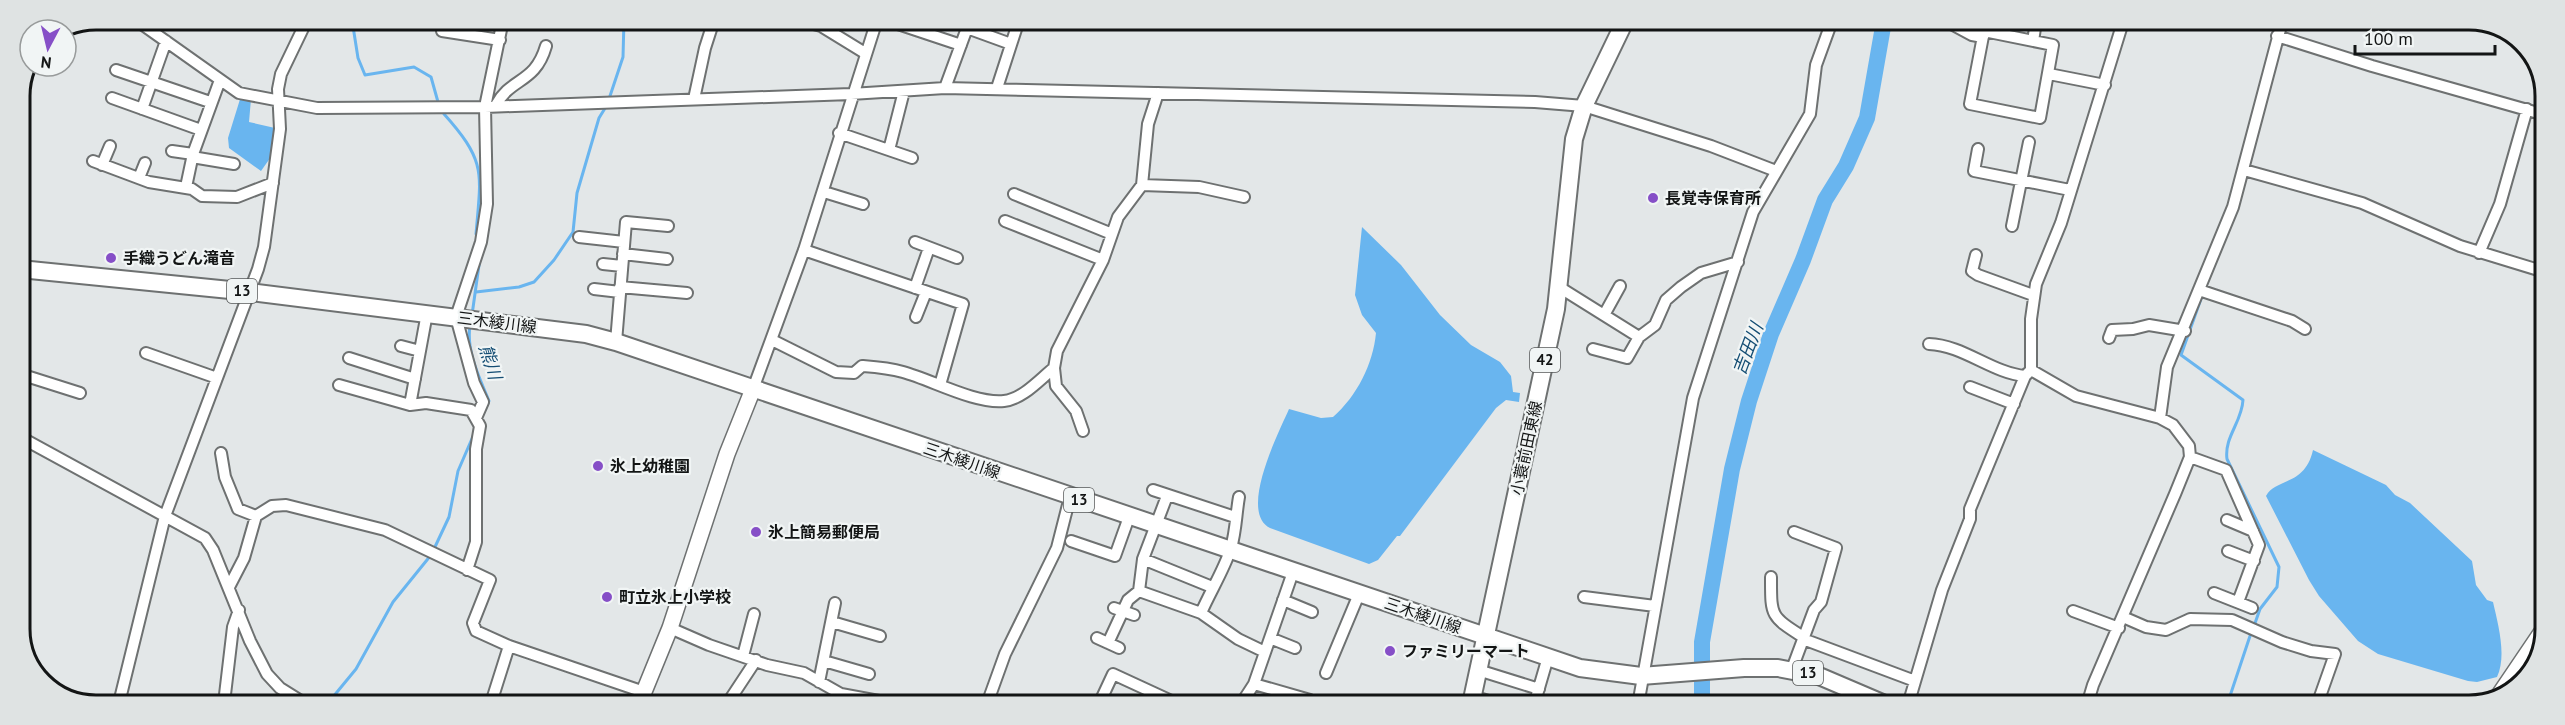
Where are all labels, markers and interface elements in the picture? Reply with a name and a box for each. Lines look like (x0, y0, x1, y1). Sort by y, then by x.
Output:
north arrow (18, 18, 78, 78)
scale bar (2355, 18, 2494, 56)
text: 100 m (2364, 27, 2413, 50)
text: N (40, 52, 53, 73)
place label: 長覚寺保育所 (1665, 188, 1761, 208)
marker: 長覚寺保育所 (1646, 191, 1660, 205)
place label: 手織うどん滝音 (123, 248, 235, 268)
marker: 手織うどん滝音 (104, 251, 118, 265)
road number: 13 (227, 279, 257, 303)
street label: 三木綾川線 (456, 307, 538, 337)
water label: 吉田川 (1727, 318, 1769, 378)
water label: 熊川 (474, 341, 508, 384)
road number: 42 (1530, 348, 1560, 372)
street label: 小蓑前田東線 (1506, 399, 1546, 497)
street label: 三木綾川線 (921, 438, 1003, 482)
place label: 氷上幼稚園 (610, 456, 690, 476)
marker: 氷上幼稚園 (591, 459, 605, 473)
road number: 13 (1064, 488, 1094, 512)
place label: 氷上簡易郵便局 (768, 522, 880, 542)
marker: 氷上簡易郵便局 (749, 525, 763, 539)
place label: 町立氷上小学校 (619, 587, 731, 607)
marker: 町立氷上小学校 (600, 590, 614, 604)
street label: 三木綾川線 (1382, 593, 1464, 637)
place label: ファミリーマート (1402, 641, 1530, 661)
marker: ファミリーマート (1383, 644, 1397, 658)
road number: 13 (1793, 661, 1823, 685)

